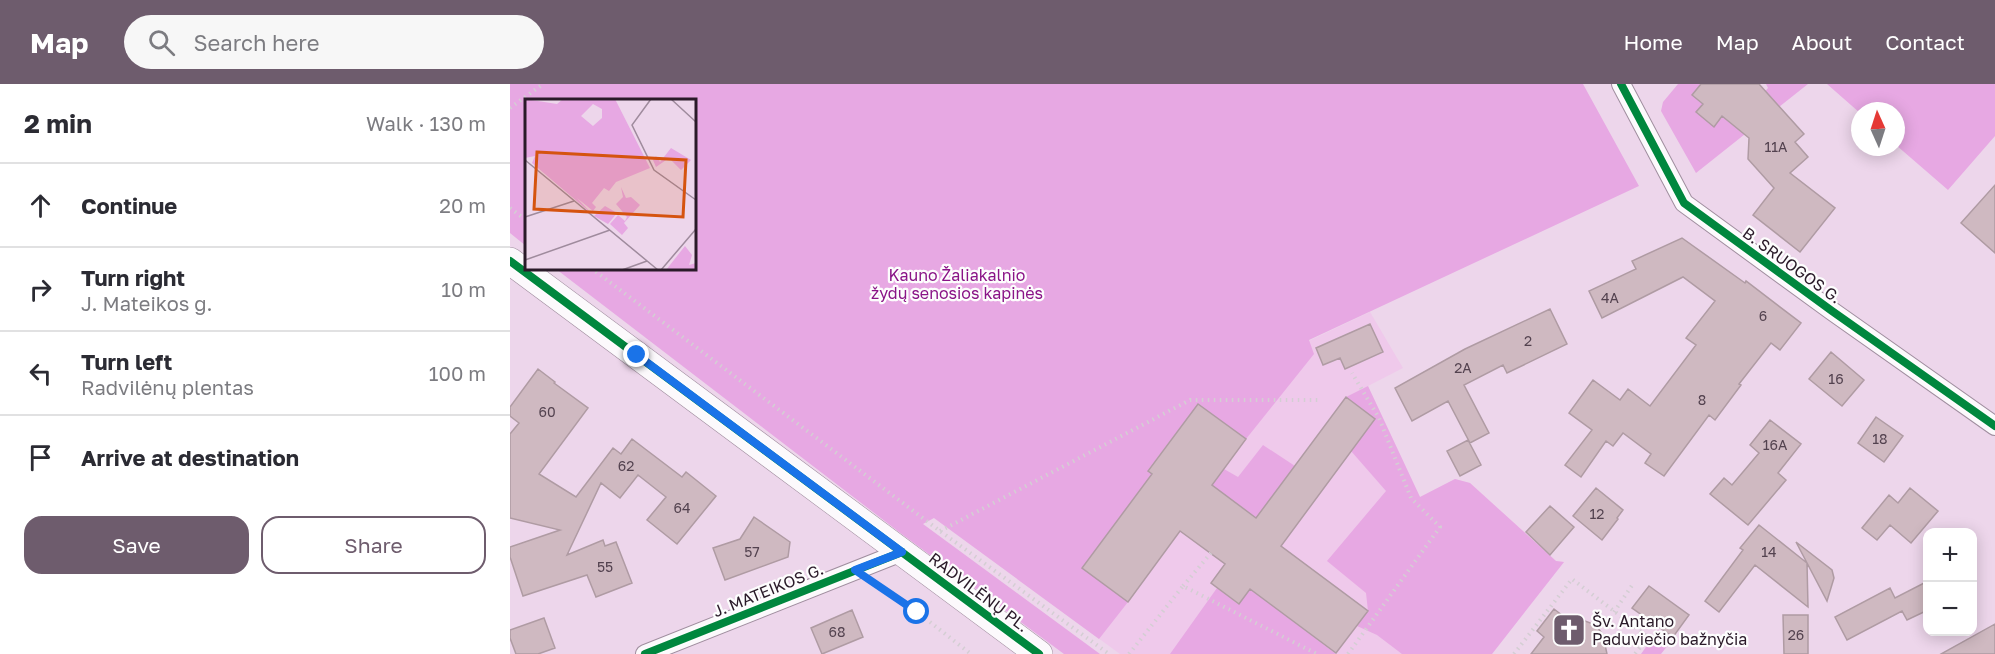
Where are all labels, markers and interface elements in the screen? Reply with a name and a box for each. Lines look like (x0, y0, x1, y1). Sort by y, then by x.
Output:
search box (124, 15, 544, 69)
text: Map (30, 26, 88, 59)
icon: search (145, 26, 178, 59)
text: Search here (193, 29, 319, 56)
text: Home (1623, 29, 1683, 55)
text: Map (1716, 29, 1759, 55)
text: About (1792, 29, 1852, 55)
text: Contact (1885, 29, 1965, 55)
inset map (525, 99, 696, 270)
north arrow (1851, 102, 1905, 156)
text: 2 min (24, 108, 92, 139)
text: Walk · 130 m (366, 111, 486, 135)
house number: 11A (1765, 138, 1788, 155)
icon: ahead (24, 189, 57, 222)
text: Continue (81, 192, 177, 219)
text: 20 m (439, 193, 486, 217)
street label: B. SRUOGOS G. (1739, 223, 1845, 307)
text: Turn right (81, 264, 185, 291)
park label: Kauno Žaliakalnio žydų senosios kapinės (871, 265, 1043, 303)
icon: right (24, 273, 57, 306)
text: 10 m (441, 277, 486, 301)
house number: 4A (1601, 289, 1620, 306)
text: J. Mateikos g. (81, 291, 213, 315)
house number: 6 (1759, 307, 1767, 324)
house number: 2 (1524, 332, 1532, 349)
route end (623, 341, 649, 367)
text: Turn left (81, 348, 172, 375)
icon: left (24, 357, 57, 390)
house number: 2A (1454, 359, 1472, 376)
text: 100 m (429, 361, 486, 385)
house number: 16 (1828, 370, 1844, 387)
text: Radvilėnų plentas (81, 375, 254, 399)
house number: 8 (1698, 391, 1706, 408)
house number: 60 (538, 403, 556, 420)
house number: 18 (1872, 430, 1888, 447)
house number: 16A (1763, 436, 1788, 453)
icon: arrive (24, 441, 57, 474)
text: Arrive at destination (81, 444, 299, 471)
house number: 62 (618, 457, 634, 474)
house number: 64 (673, 499, 691, 516)
house number: 12 (1590, 505, 1604, 522)
button: Save (24, 516, 249, 574)
button: Share (261, 516, 486, 574)
map controls (1923, 528, 1977, 636)
button: + (1923, 528, 1977, 582)
house number: 57 (744, 543, 760, 560)
house number: 14 (1761, 543, 1777, 560)
street label: RADVILĖNŲ PL. (925, 548, 1033, 636)
house number: 55 (597, 558, 613, 575)
street label: J. MATEIKOS G. (710, 559, 826, 621)
button: − (1923, 582, 1977, 636)
route start (903, 598, 929, 624)
place label: Šv. Antano Paduviečio bažnyčia (1592, 611, 1747, 649)
church icon: Šv. Antano Paduviečio bažnyčia (1551, 612, 1587, 648)
house number: 68 (828, 623, 846, 640)
house number: 26 (1788, 626, 1804, 643)

